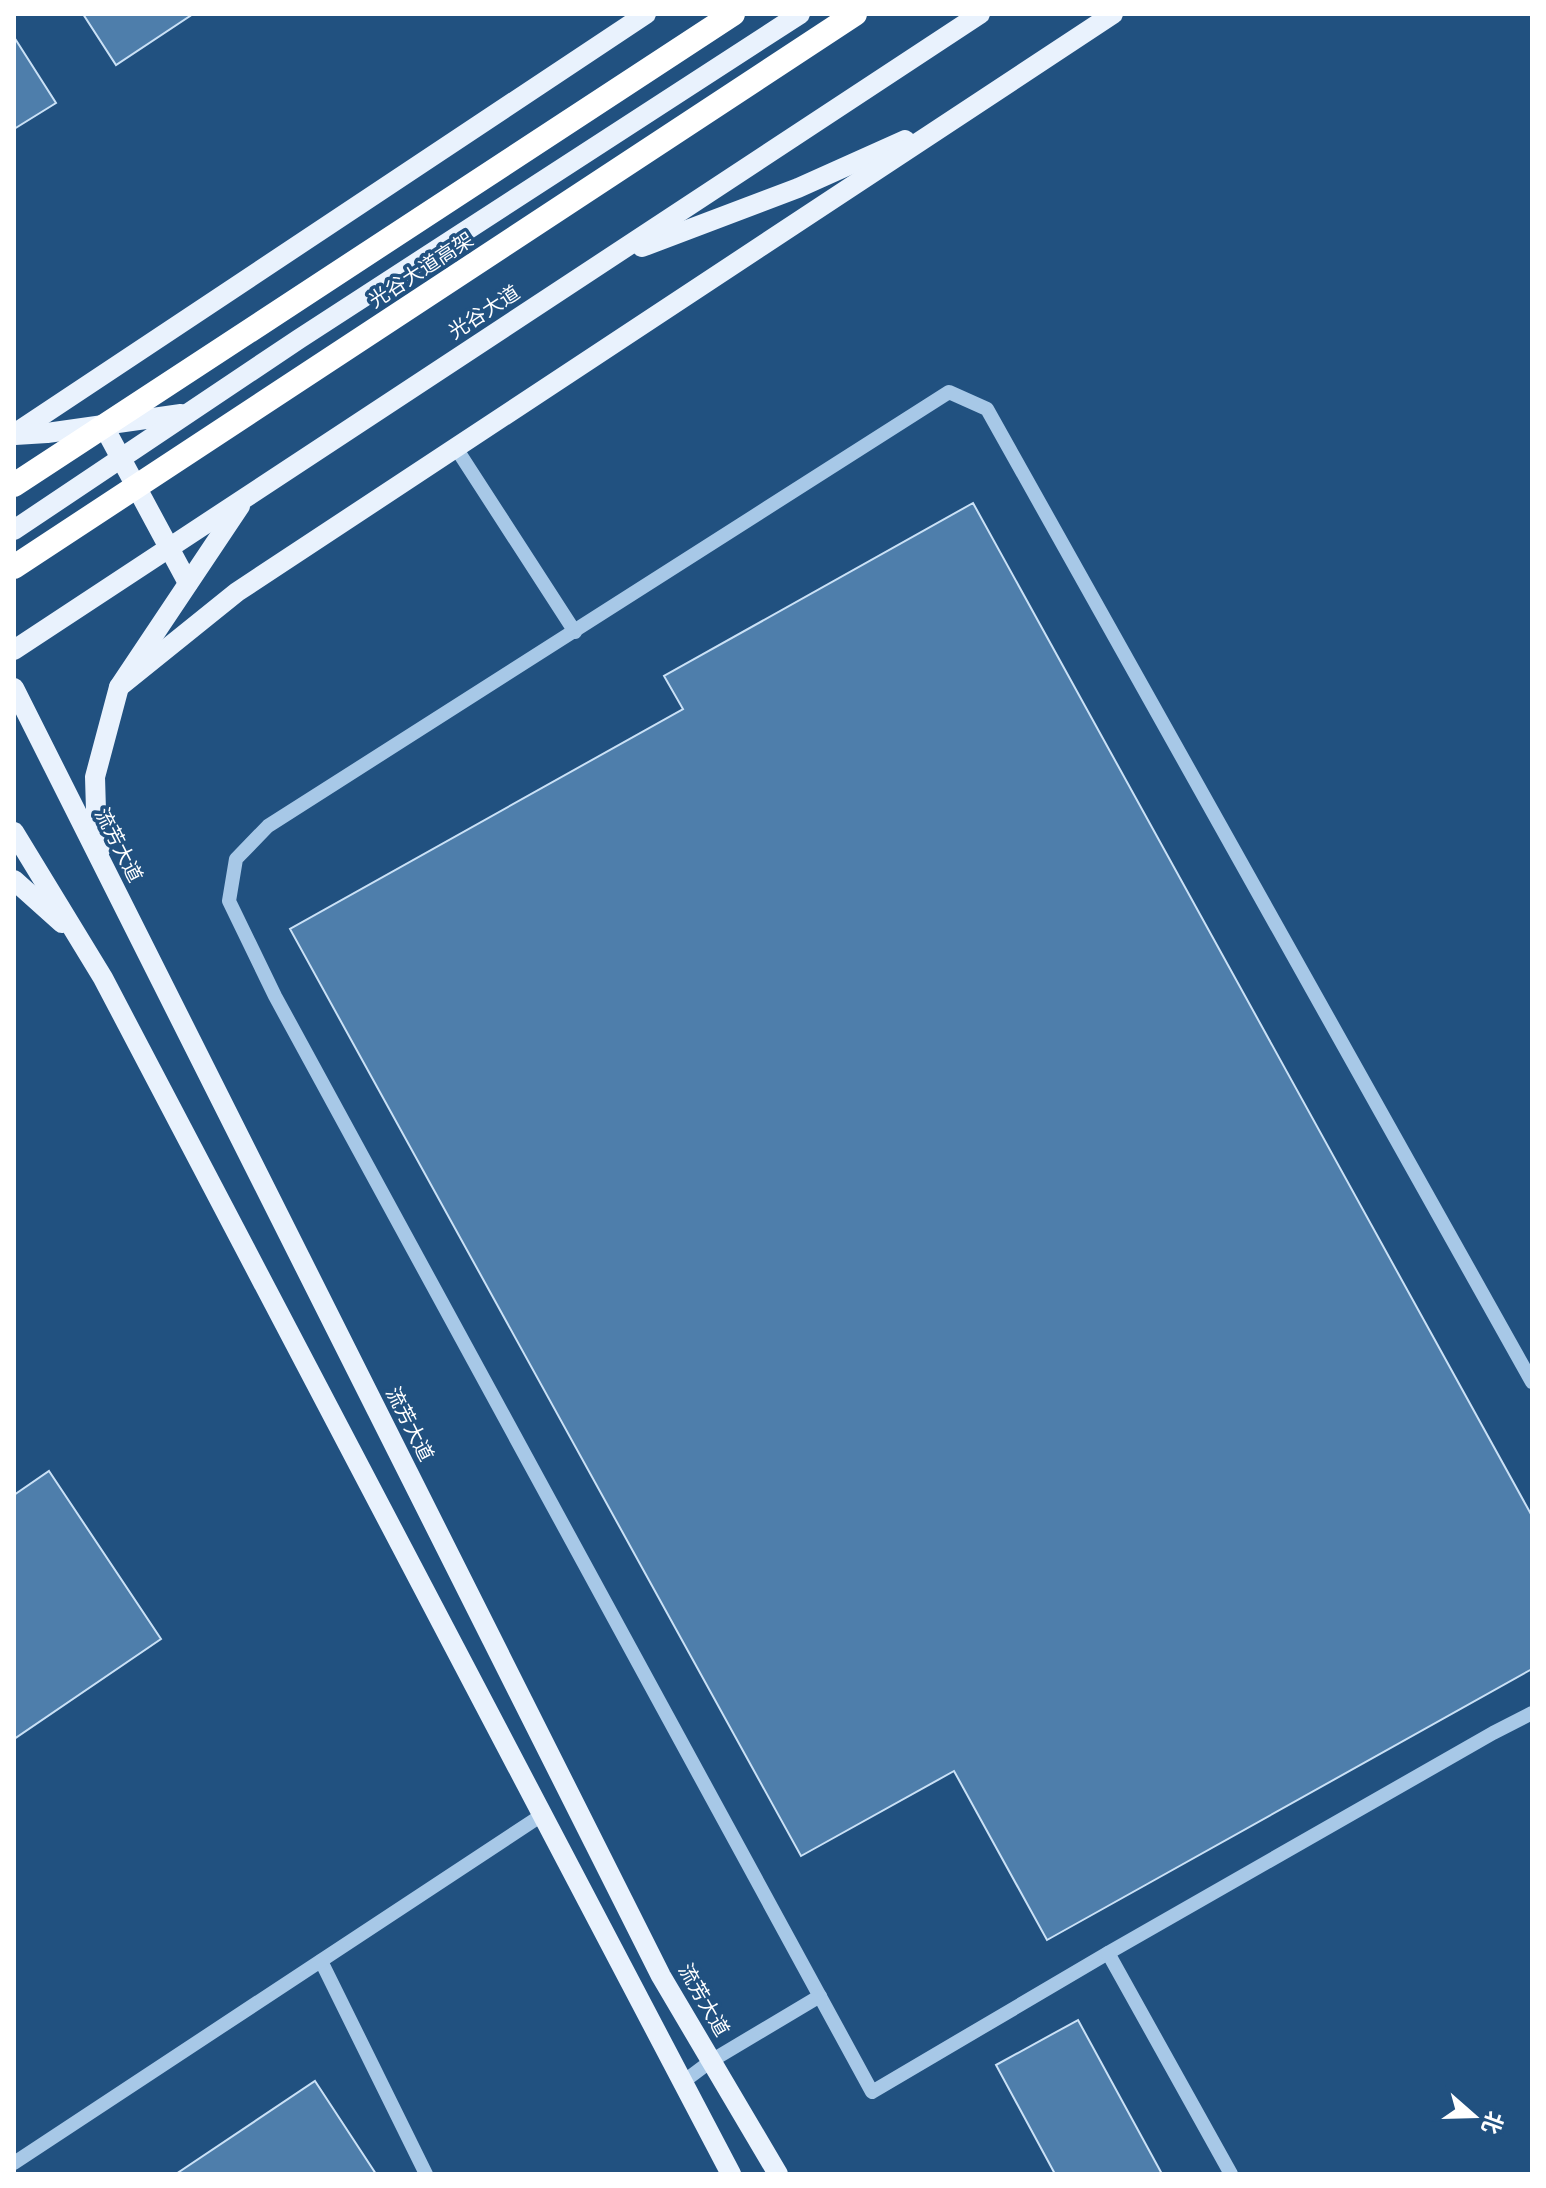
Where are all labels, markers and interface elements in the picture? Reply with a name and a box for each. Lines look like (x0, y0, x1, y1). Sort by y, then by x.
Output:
street label: 光谷大道高架 (364, 227, 477, 312)
street label: 光谷大道 (444, 280, 524, 343)
street label: 流芳大道 (91, 804, 148, 886)
street label: 流芳大道 (382, 1383, 439, 1465)
street label: 流芳大道 (674, 1959, 734, 2040)
north arrow (1434, 2076, 1514, 2156)
text: 北 (1478, 2108, 1509, 2138)

